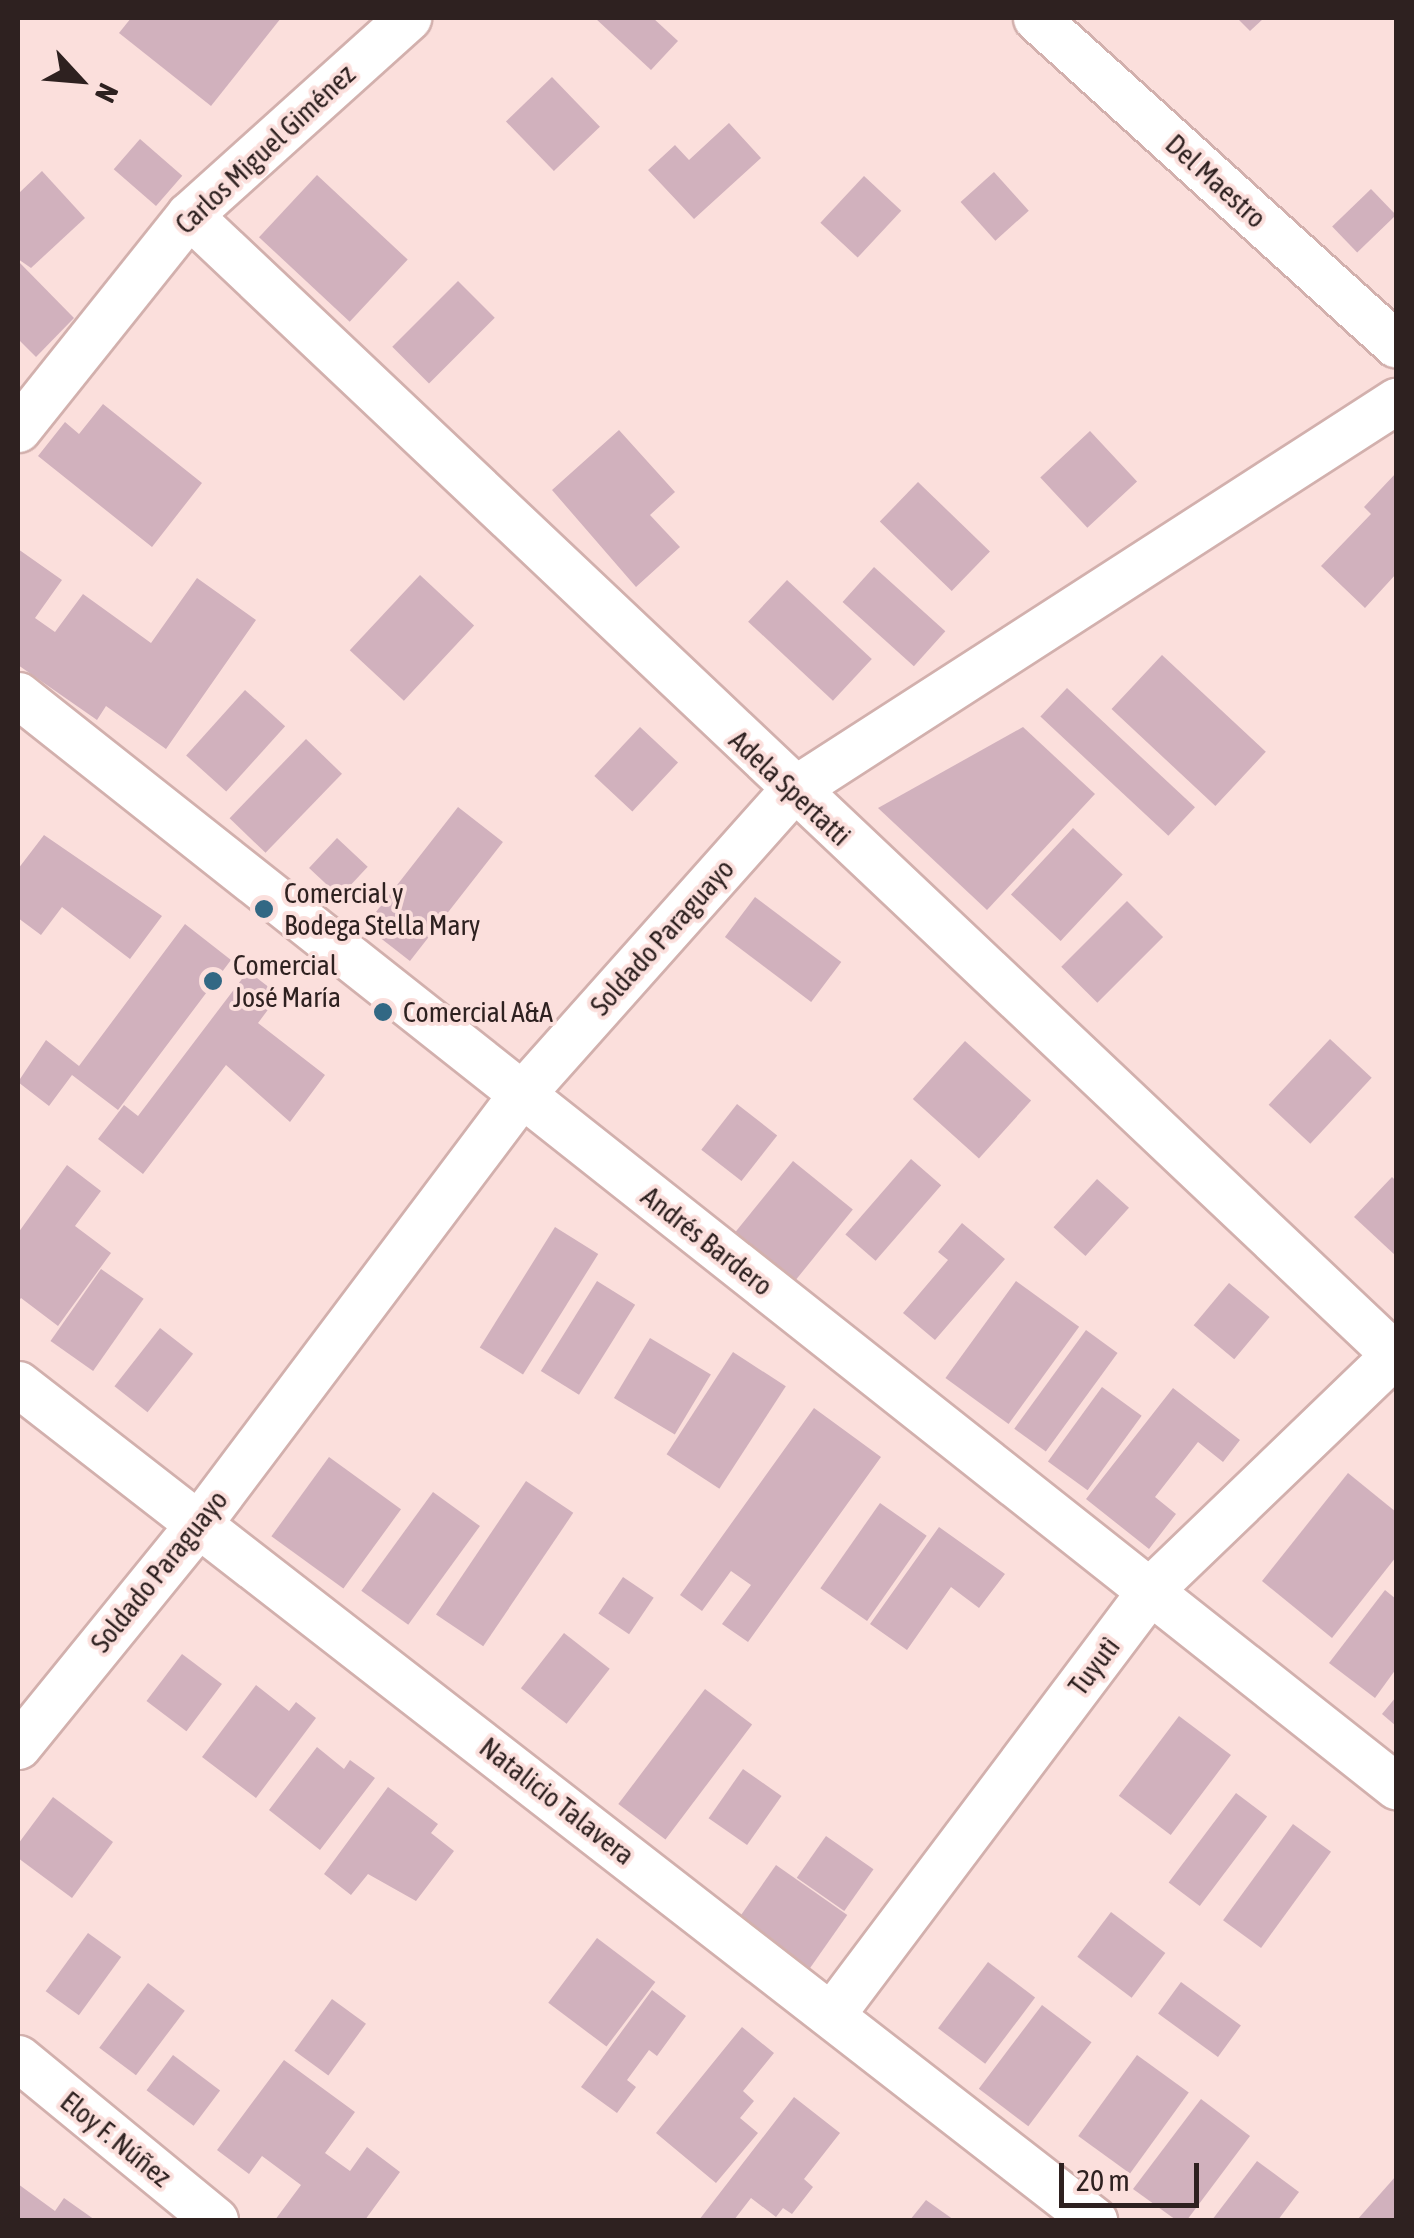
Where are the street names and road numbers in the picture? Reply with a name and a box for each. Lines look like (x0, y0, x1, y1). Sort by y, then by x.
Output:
street label: Carlos Miguel Giménez (168, 57, 362, 241)
street label: Del Maestro (1159, 127, 1273, 235)
street label: Adela Spertatti (722, 723, 858, 853)
street label: Soldado Paraguayo (583, 852, 741, 1022)
street label: Andrés Bardero (635, 1179, 779, 1303)
street label: Soldado Paraguayo (83, 1483, 235, 1659)
street label: Tuyutì (1061, 1630, 1127, 1702)
street label: Natalicio Talavera (473, 1730, 641, 1872)
street label: Eloy F. Núñez (54, 2084, 178, 2194)

